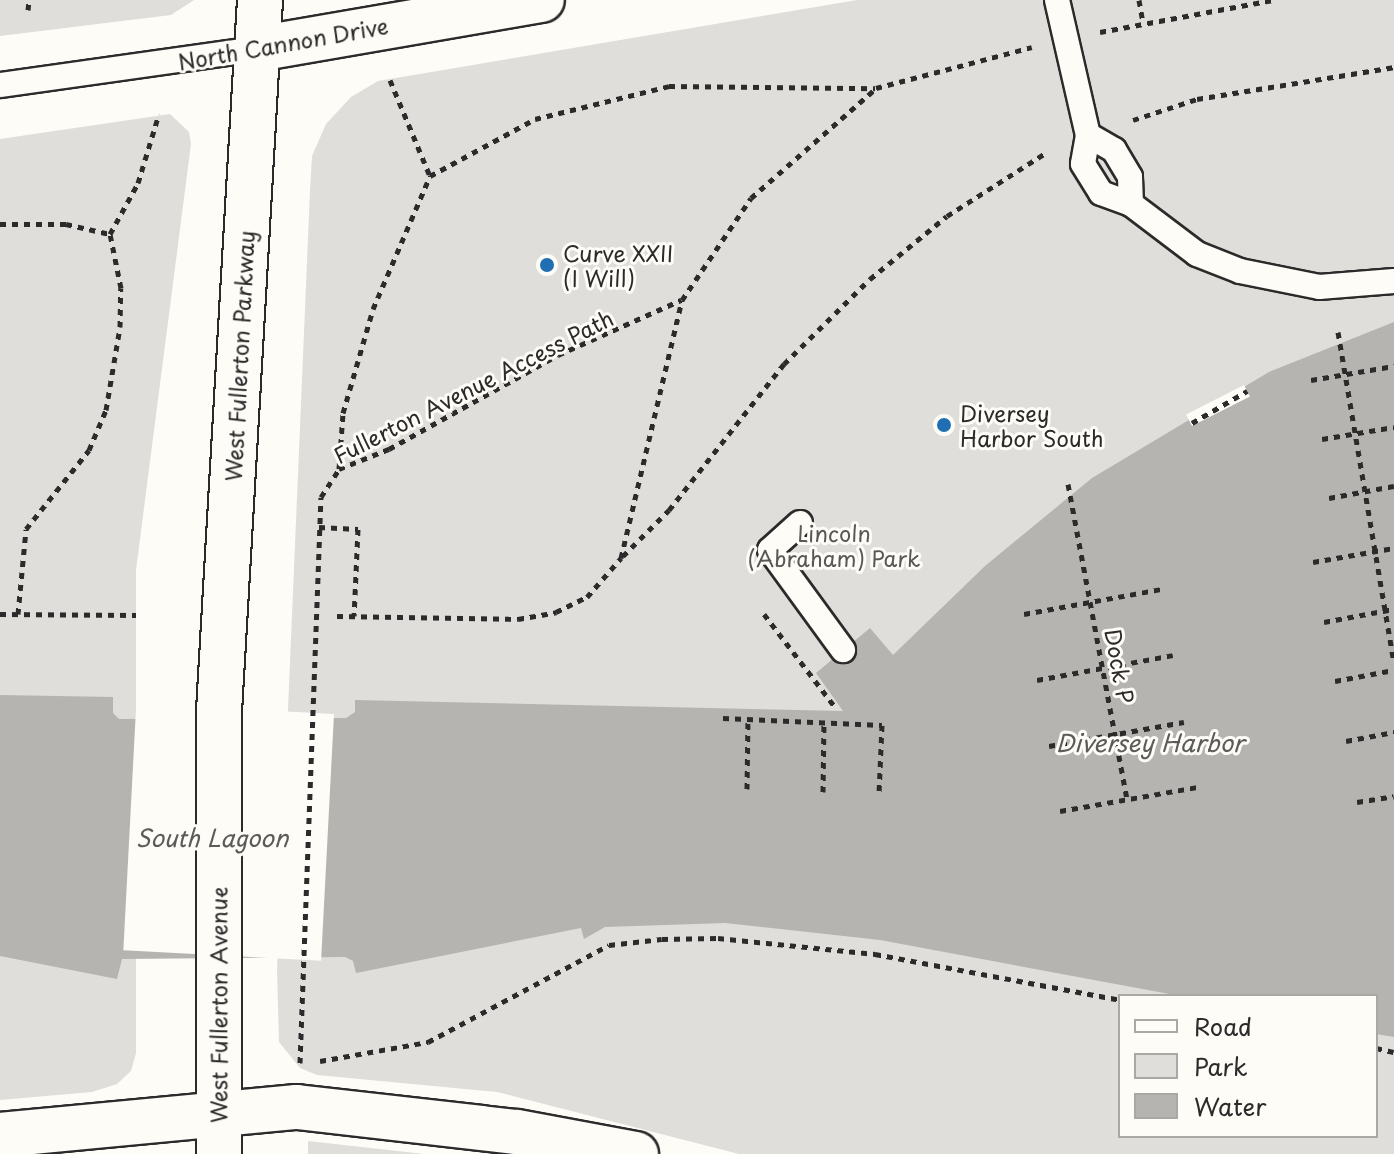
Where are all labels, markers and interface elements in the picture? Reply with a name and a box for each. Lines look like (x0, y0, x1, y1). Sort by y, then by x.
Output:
street label: North Cannon Drive (175, 11, 391, 75)
street label: West Fullerton Parkway (219, 229, 259, 483)
place label: Curve XXII (I Will) (563, 239, 674, 290)
marker: Curve XXII (I Will) (538, 256, 556, 274)
street label: Fullerton Avenue Access Path (330, 304, 616, 468)
place label: Diversey Harbor South (960, 399, 1103, 450)
marker: Diversey Harbor South (935, 416, 953, 434)
park label: Lincoln (Abraham) Park (747, 519, 921, 570)
street label: Dock P (1101, 627, 1139, 705)
water label: Diversey Harbor (1056, 729, 1244, 757)
water label: South Lagoon (135, 824, 289, 852)
street label: West Fullerton Avenue (205, 888, 231, 1122)
legend (1118, 994, 1378, 1138)
text: Road (1194, 1008, 1252, 1044)
text: Park (1194, 1048, 1248, 1084)
text: Water (1194, 1088, 1266, 1124)

